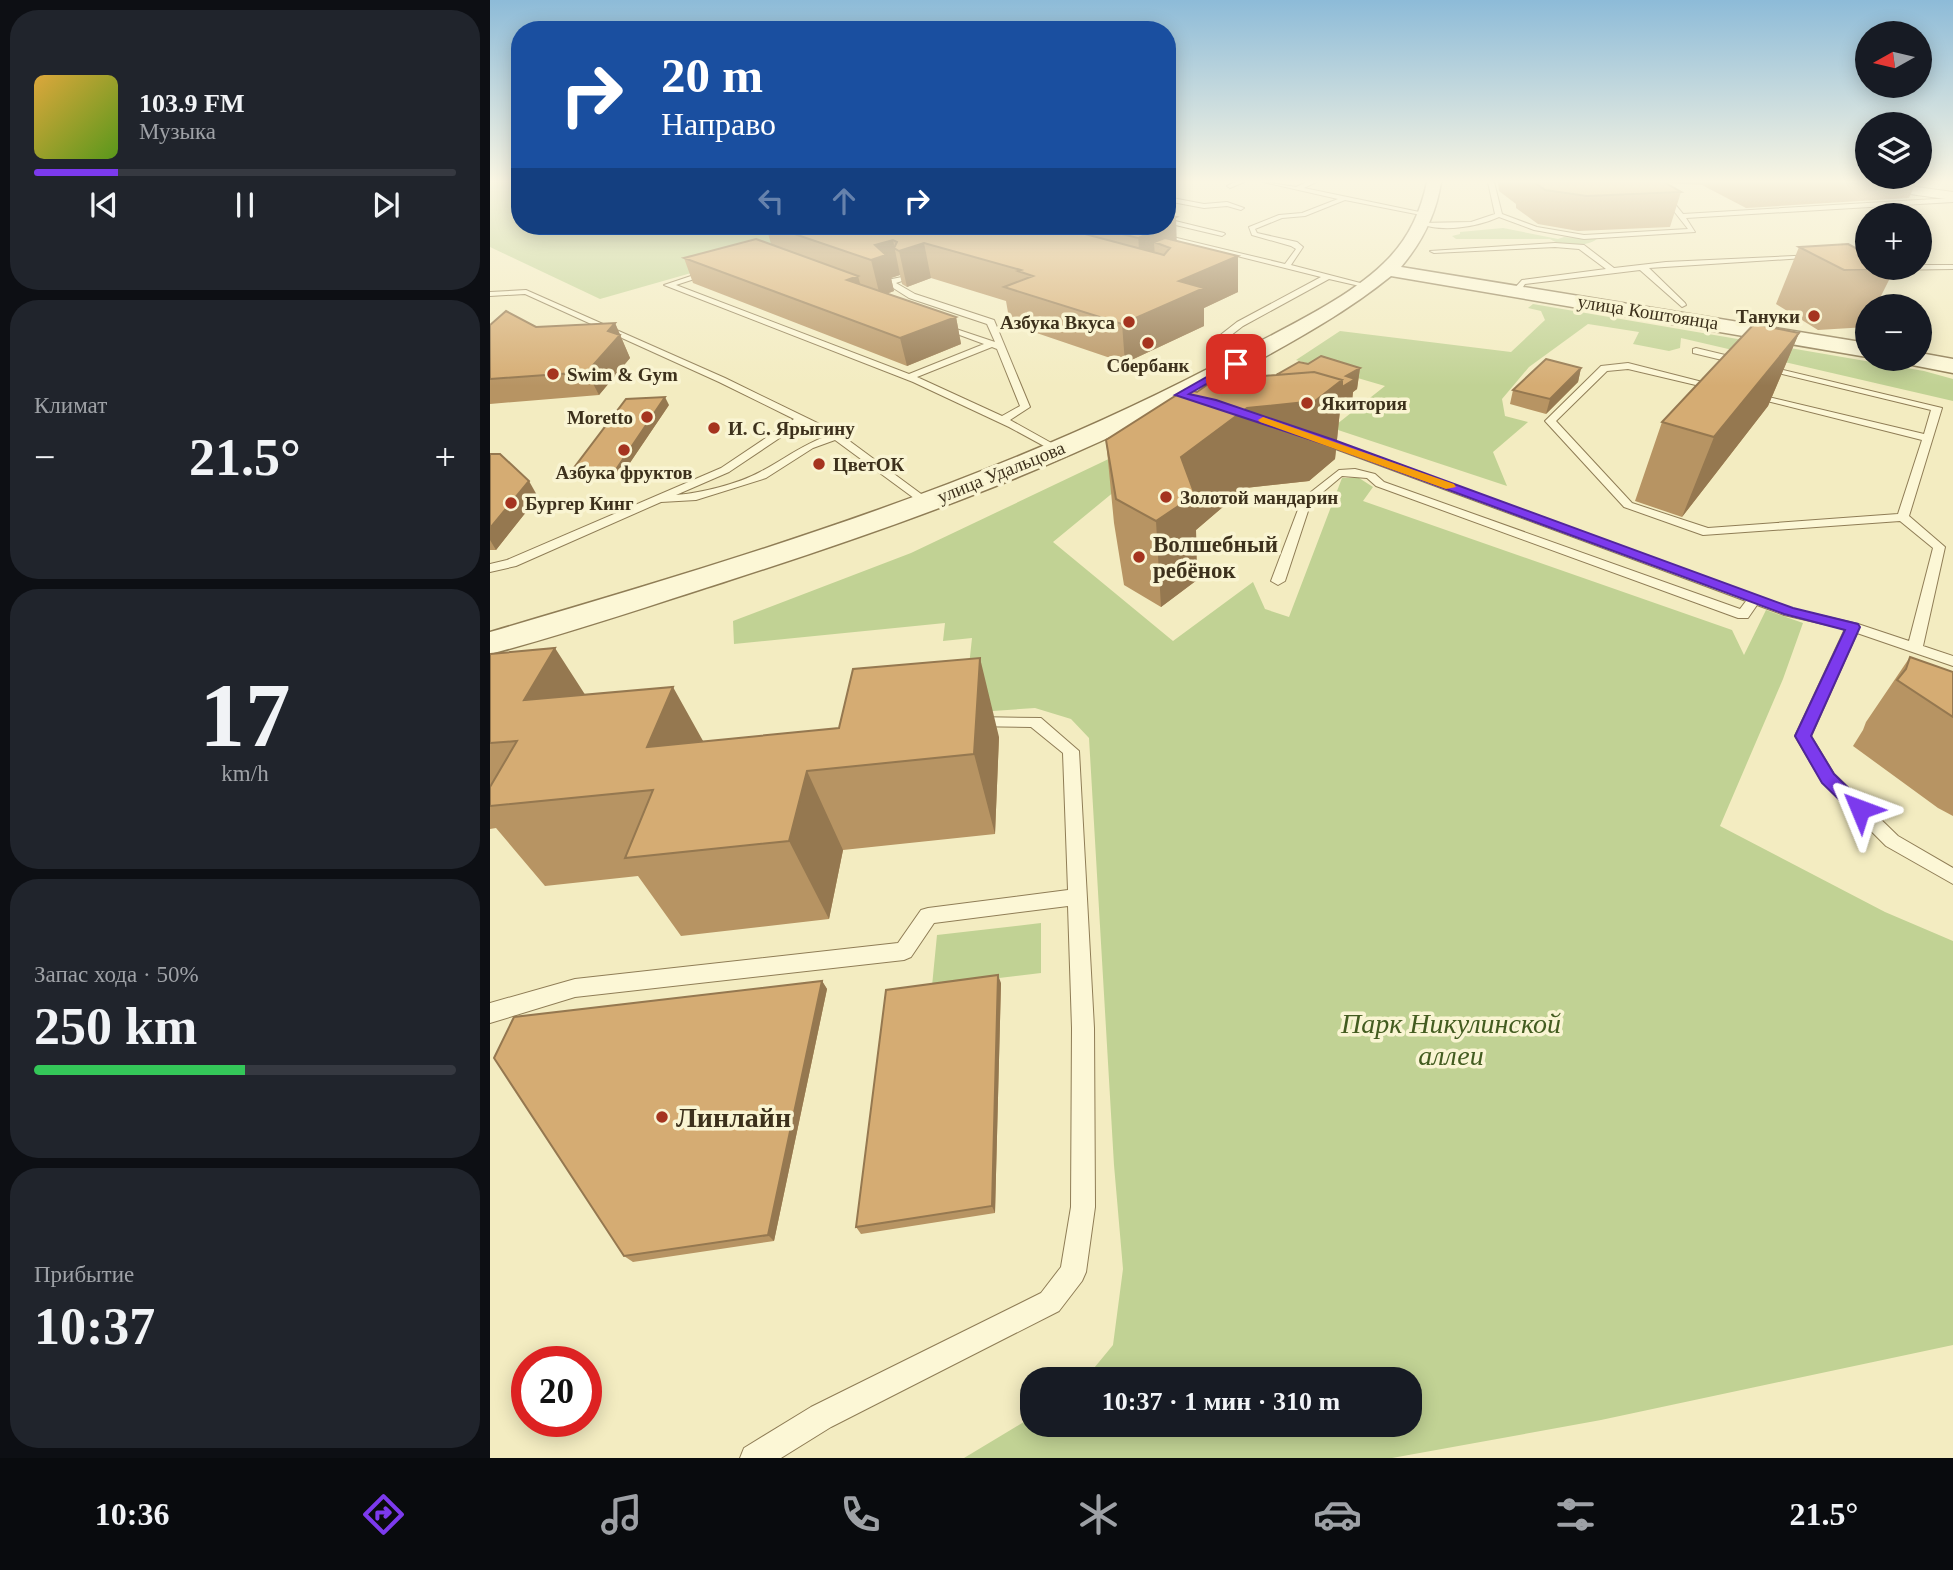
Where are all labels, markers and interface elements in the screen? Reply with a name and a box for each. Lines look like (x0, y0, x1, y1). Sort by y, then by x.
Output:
north arrow (1855, 21, 1932, 98)
map controls (1855, 21, 1932, 371)
text: 20 m (661, 48, 763, 103)
icon: right (546, 49, 637, 140)
text: 103.9 FM (139, 89, 244, 118)
text: Направо (661, 106, 776, 142)
button: layers (1855, 112, 1932, 189)
text: Музыка (139, 119, 216, 144)
icon: left (752, 182, 790, 220)
icon: ahead (825, 182, 863, 220)
icon: right (898, 182, 936, 220)
icon: previous (85, 186, 123, 224)
icon: pause (226, 186, 264, 224)
icon: next (367, 186, 405, 224)
button: + (1855, 203, 1932, 280)
street label: улица Коштоянца (1576, 291, 1720, 334)
button: − (1855, 294, 1932, 371)
place label: Тануки (1736, 306, 1800, 327)
marker: Тануки (1806, 308, 1822, 324)
place label: Азбука Вкуса (1000, 312, 1115, 333)
marker: Азбука Вкуса (1121, 314, 1137, 330)
pin (1206, 334, 1266, 394)
marker: Сбербанк (1140, 335, 1156, 351)
icon: arrive (1217, 345, 1255, 383)
place label: Сбербанк (1106, 355, 1190, 376)
place label: Swim & Gym (567, 364, 678, 385)
marker: Swim & Gym (545, 366, 561, 382)
text: Климат (34, 393, 107, 418)
place label: Якитория (1321, 393, 1407, 414)
marker: Якитория (1299, 395, 1315, 411)
place label: Moretto (567, 407, 633, 428)
marker: Moretto (639, 409, 655, 425)
place label: И. С. Ярыгину (728, 418, 855, 439)
marker: И. С. Ярыгину (706, 420, 722, 436)
text: 21.5° (189, 429, 301, 486)
text: − (34, 436, 55, 478)
text: + (435, 436, 456, 478)
street label: улица Удальцова (934, 437, 1068, 507)
marker: Азбука фруктов (616, 442, 632, 458)
place label: ЦветОК (833, 454, 905, 475)
marker: ЦветОК (811, 456, 827, 472)
place label: Азбука фруктов (556, 462, 692, 483)
place label: Золотой мандарин (1180, 487, 1338, 508)
marker: Золотой мандарин (1158, 489, 1174, 505)
place label: Бургер Кинг (525, 493, 634, 514)
marker: Бургер Кинг (503, 495, 519, 511)
place label: Волшебный ребёнок (1153, 532, 1278, 583)
marker: Волшебный ребёнок (1131, 549, 1147, 565)
text: 17 (200, 665, 291, 766)
text: km/h (221, 761, 269, 786)
position arrow (1823, 772, 1897, 846)
text: Запас хода · 50% (34, 962, 199, 987)
text: 250 km (34, 998, 197, 1055)
park label: Парк Никулинской аллеи (1340, 1008, 1561, 1071)
place label: Линлайн (676, 1102, 791, 1133)
marker: Линлайн (654, 1109, 670, 1125)
text: Прибытие (34, 1262, 134, 1287)
text: 10:37 (34, 1298, 155, 1355)
speed limit sign: 20 (511, 1346, 602, 1437)
text: 10:37 · 1 мин · 310 m (1102, 1387, 1340, 1416)
icon: directions (359, 1490, 408, 1539)
icon: music (597, 1490, 646, 1539)
icon: phone (836, 1490, 885, 1539)
icon: climate (1074, 1490, 1123, 1539)
icon: car (1313, 1490, 1362, 1539)
icon: filters (1551, 1490, 1600, 1539)
text: 10:36 (95, 1496, 169, 1532)
text: 21.5° (1789, 1496, 1858, 1532)

